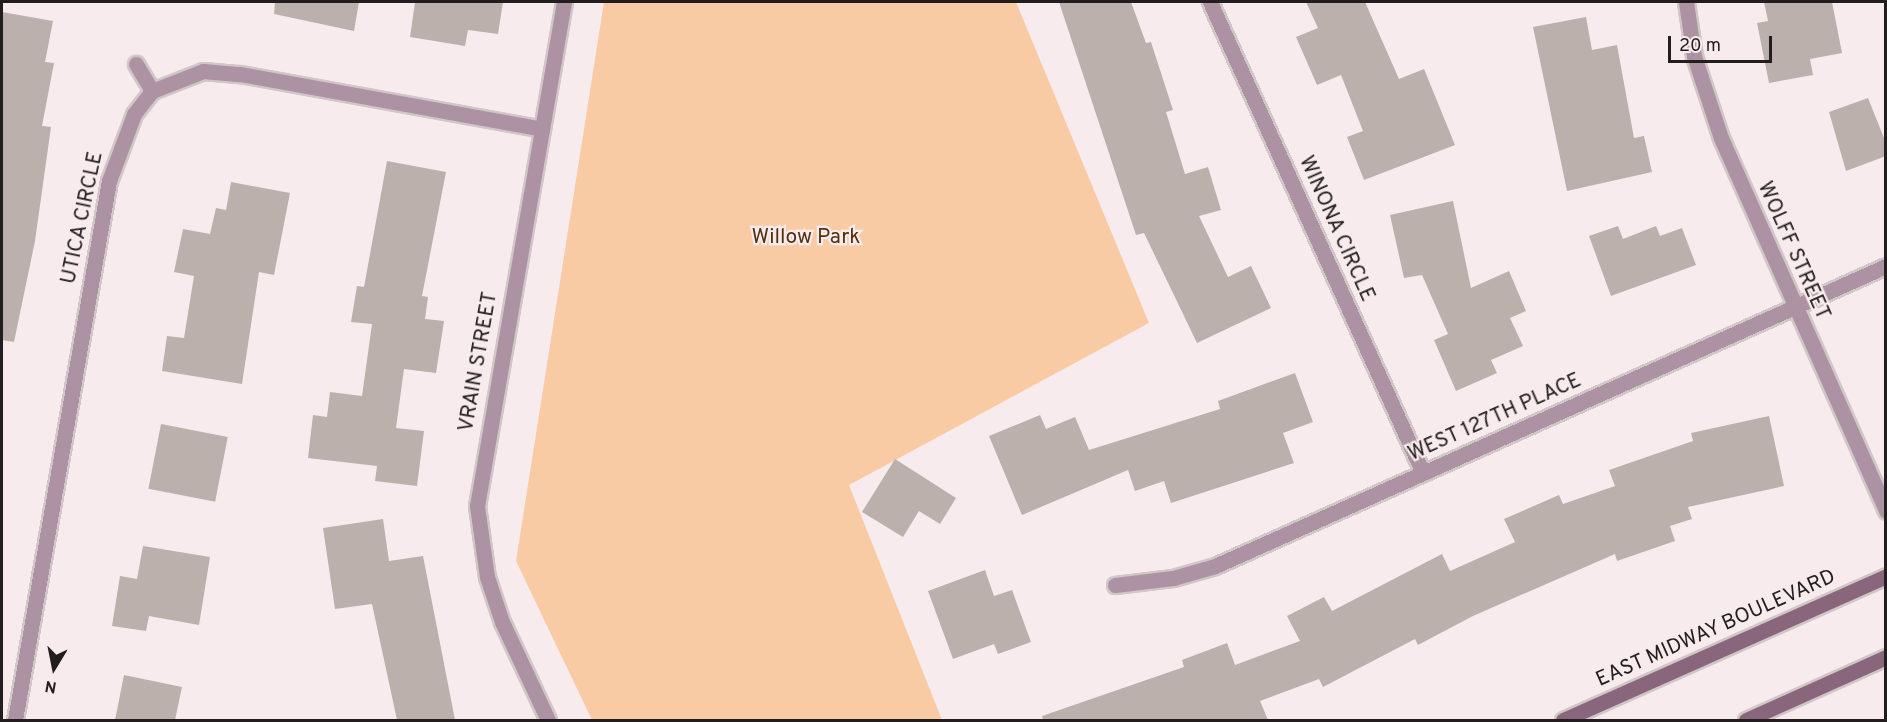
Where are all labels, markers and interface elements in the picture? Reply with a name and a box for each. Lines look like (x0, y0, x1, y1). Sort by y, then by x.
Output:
scale bar (1671, 24, 1774, 62)
text: 20 m (1679, 35, 1721, 58)
street label: UTICA CIRCLE (57, 149, 109, 287)
street label: WINONA CIRCLE (1292, 152, 1380, 306)
street label: WOLFF STREET (1751, 178, 1835, 324)
park label: Willow Park (752, 225, 860, 251)
street label: VRAIN STREET (454, 290, 504, 434)
street label: WEST 127TH PLACE (1404, 368, 1586, 468)
street label: EAST MIDWAY BOULEVARD (1592, 564, 1840, 694)
north arrow (24, 638, 84, 698)
text: N (43, 675, 58, 697)

